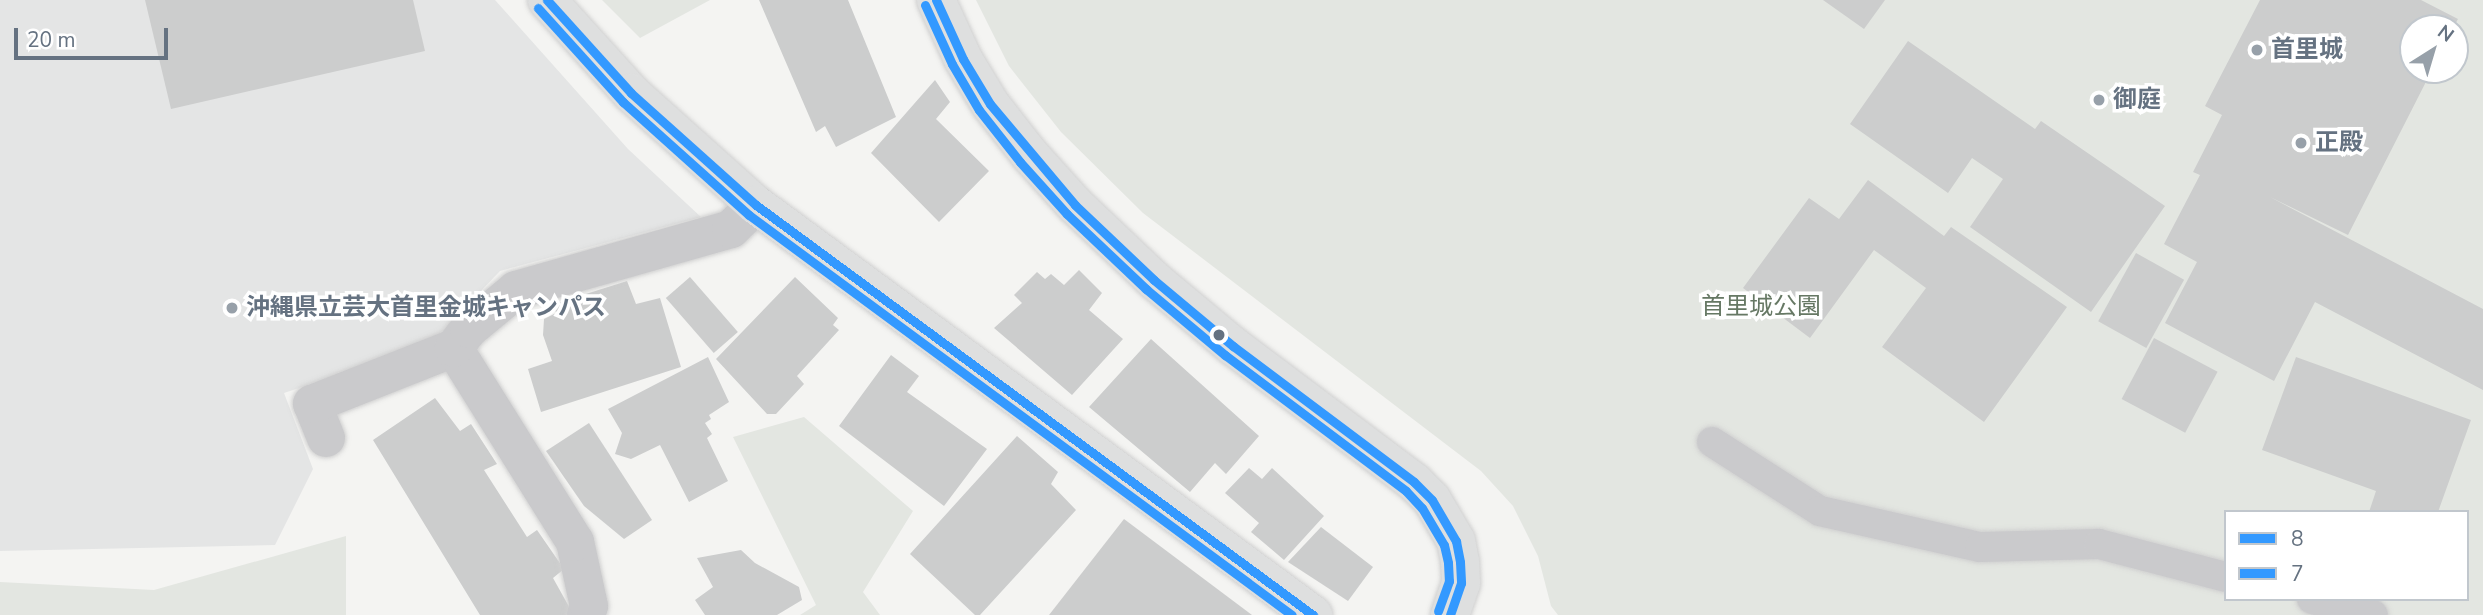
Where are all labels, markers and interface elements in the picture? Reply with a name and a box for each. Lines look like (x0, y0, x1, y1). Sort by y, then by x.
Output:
scale bar (18, 14, 172, 58)
north arrow (2399, 14, 2469, 84)
text: N (2432, 19, 2459, 48)
text: 20 m (27, 26, 76, 54)
place label: 首里城 (2271, 36, 2343, 64)
marker: 首里城 (2249, 42, 2265, 58)
place label: 御庭 (2113, 86, 2161, 114)
marker: 御庭 (2091, 92, 2107, 108)
place label: 正殿 (2315, 129, 2363, 157)
marker: 正殿 (2293, 135, 2309, 151)
park label: 首里城公園 (1701, 293, 1821, 321)
place label: 沖縄県立芸大首里金城キャンパス (246, 294, 606, 322)
marker: 沖縄県立芸大首里金城キャンパス (224, 300, 240, 316)
unlabelled marker (1212, 328, 1226, 342)
legend (2224, 510, 2469, 601)
text: 8 (2291, 525, 2304, 553)
text: 7 (2291, 560, 2304, 588)

